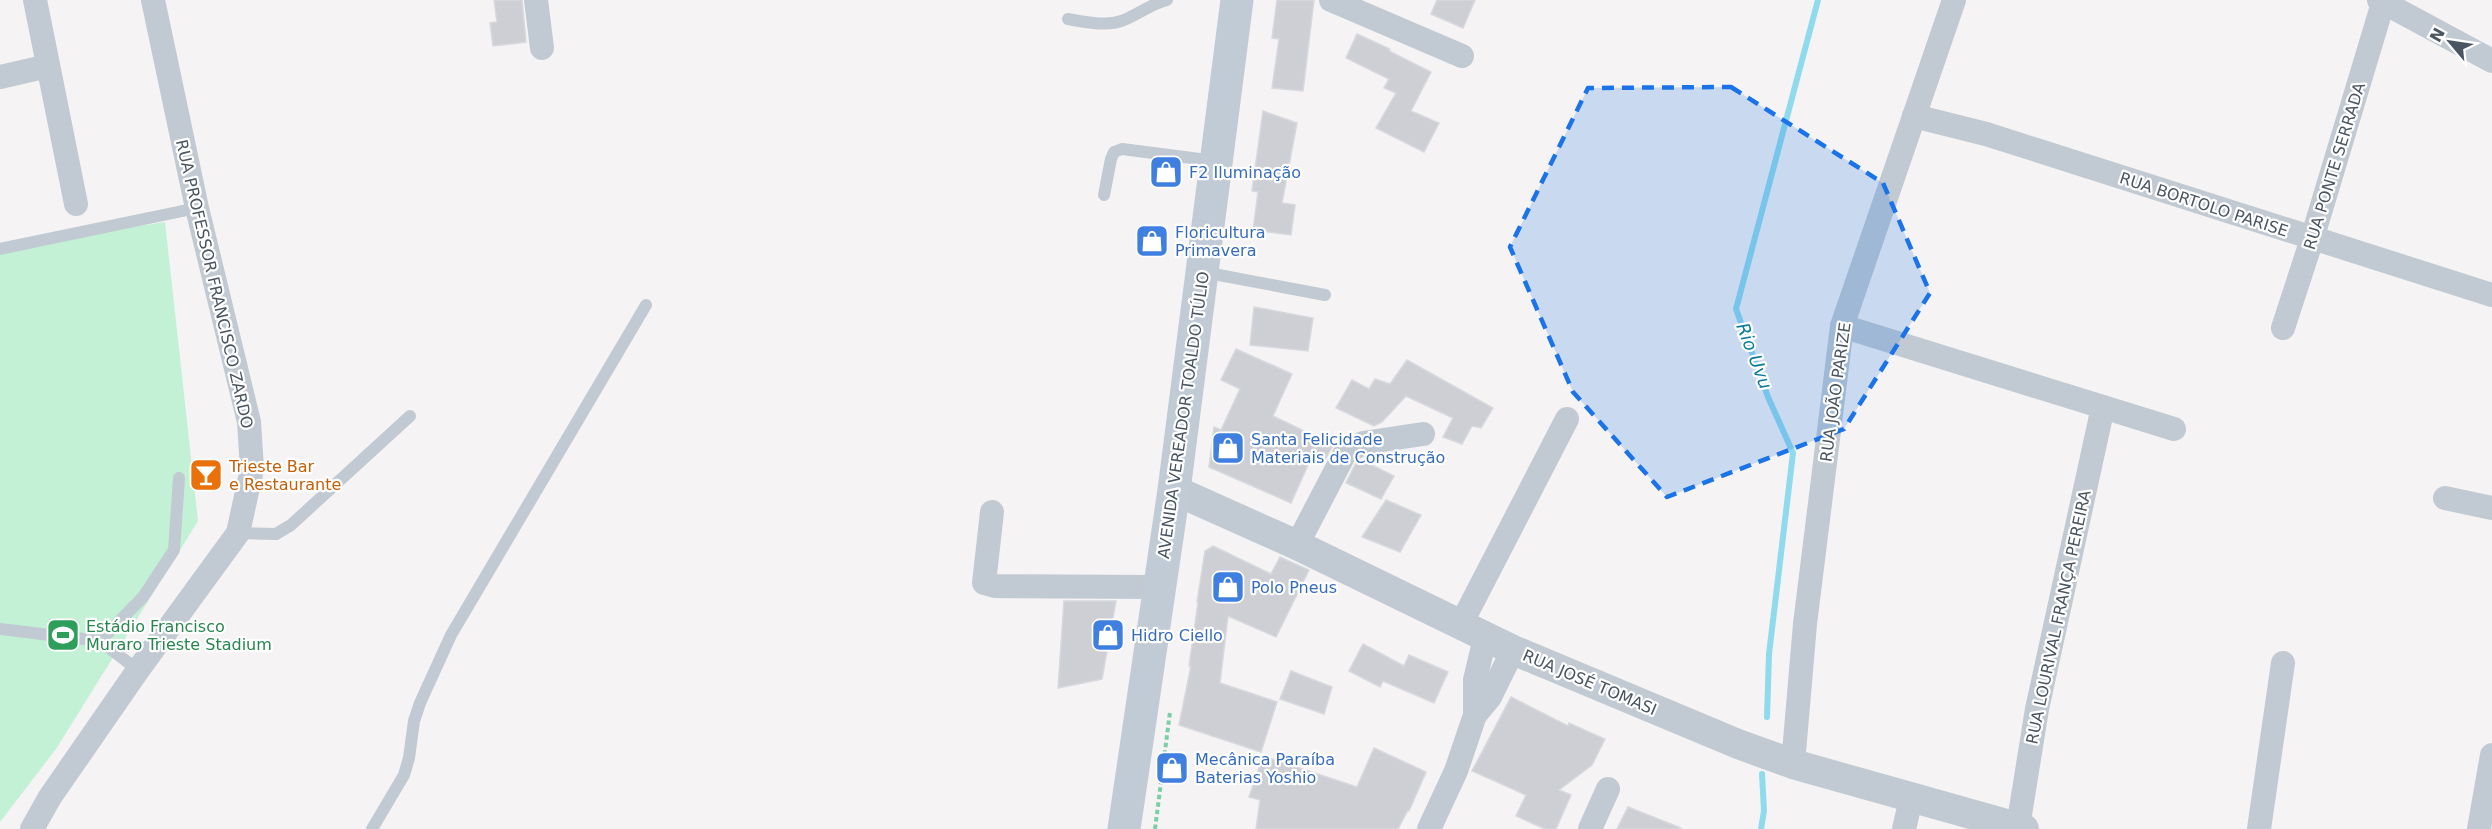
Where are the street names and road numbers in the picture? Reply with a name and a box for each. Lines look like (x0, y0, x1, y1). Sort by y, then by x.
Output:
street label: RUA PONTE SERRADA (2300, 80, 2369, 252)
street label: RUA PROFESSOR FRANCISCO ZARDO (172, 138, 257, 430)
street label: RUA BORTOLO PARISE (2117, 168, 2291, 241)
street label: AVENIDA VEREADOR TOALDO TÚLIO (1154, 270, 1213, 560)
street label: RUA JOÃO PARIZE (1816, 321, 1855, 463)
street label: RUA LOURIVAL FRANÇA PEREIRA (2022, 488, 2095, 746)
street label: RUA JOSÉ TOMASI (1520, 646, 1660, 719)

